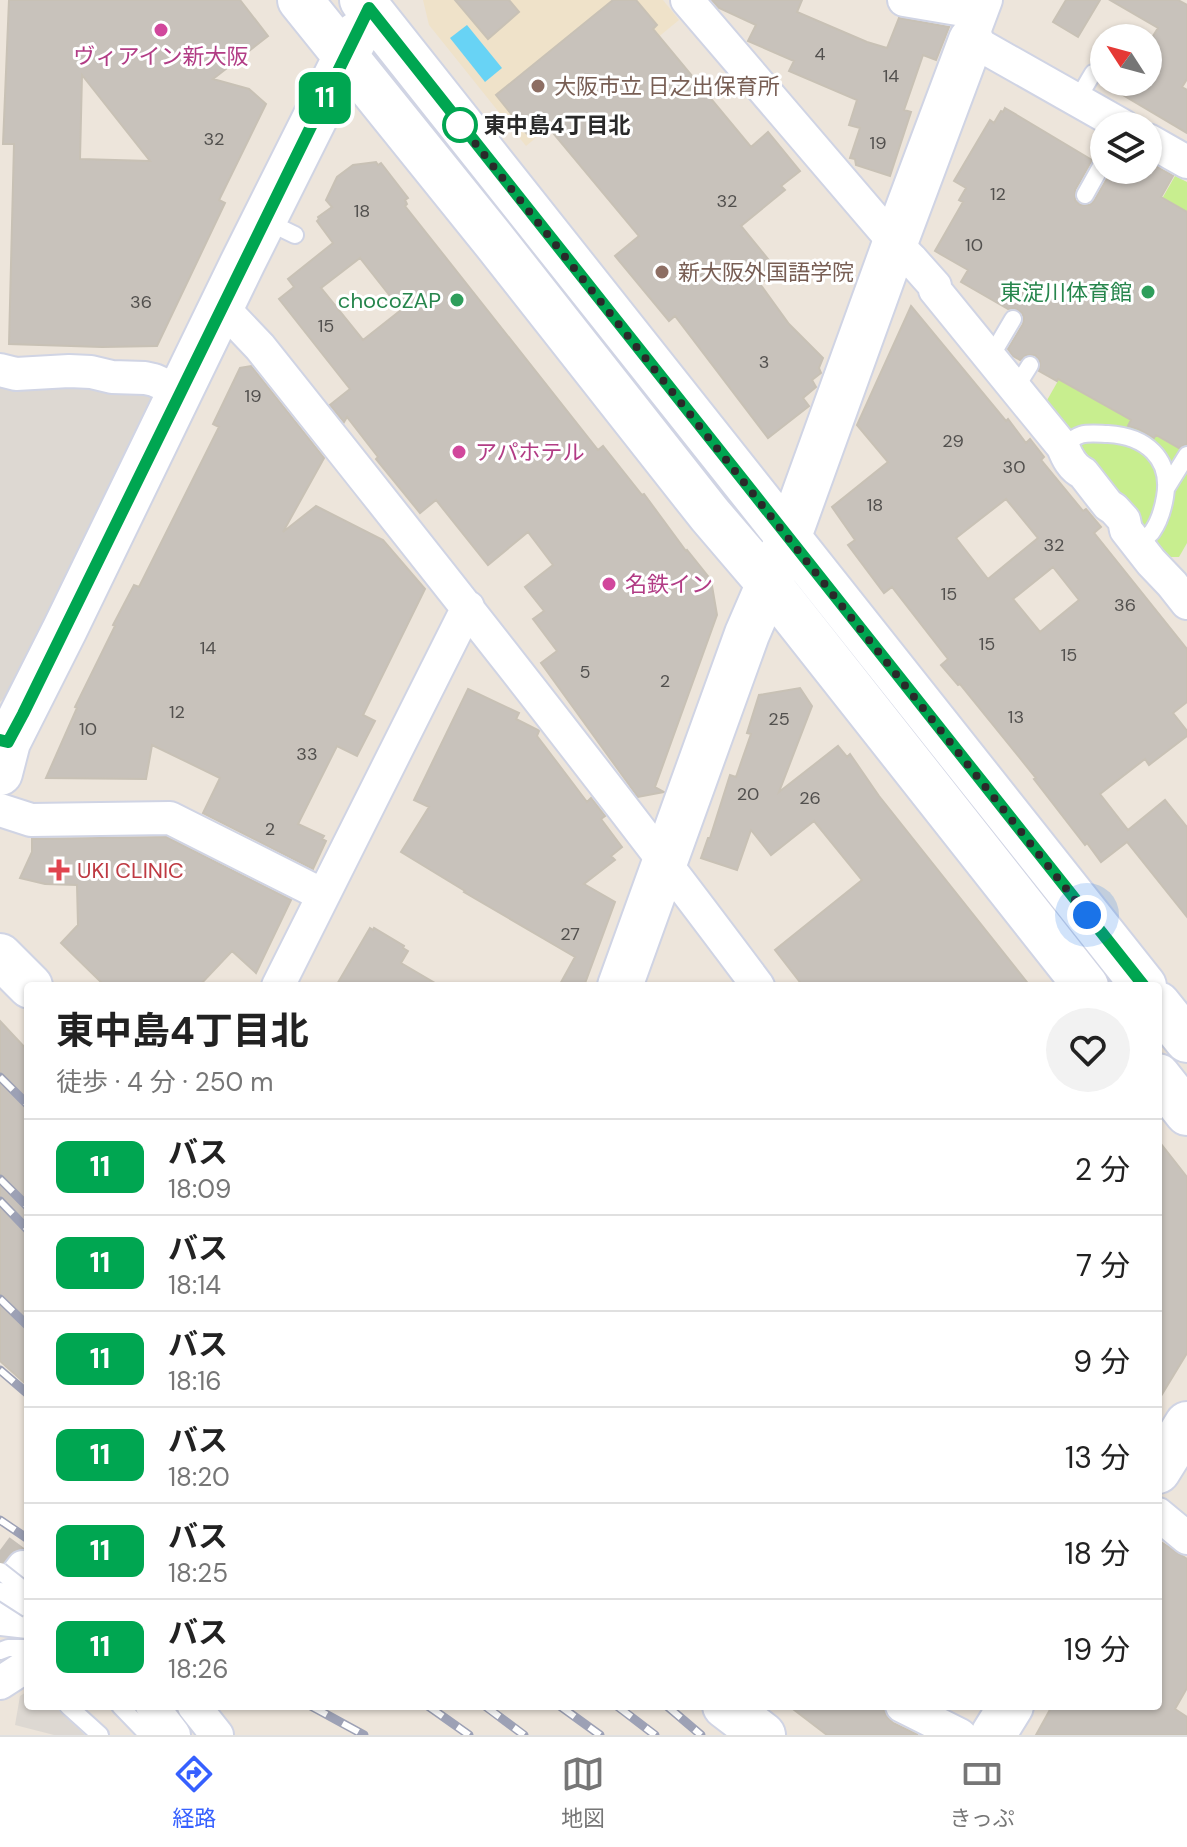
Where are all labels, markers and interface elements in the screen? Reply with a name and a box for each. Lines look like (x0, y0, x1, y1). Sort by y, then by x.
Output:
marker: ヴィアイン新大阪 (152, 21, 170, 39)
north arrow (1090, 24, 1162, 96)
map controls (1090, 24, 1162, 184)
place label: ヴィアイン新大阪 (74, 42, 248, 71)
house number: 4 (815, 42, 826, 66)
house number: 14 (883, 64, 899, 88)
line badge: 11 (289, 72, 361, 124)
place label: 大阪市立 日之出保育所 (554, 72, 780, 101)
marker: 大阪市立 日之出保育所 (529, 77, 547, 95)
text: 11 (315, 79, 335, 116)
marker: 東中島4丁目北 (443, 108, 477, 142)
place label: 東中島4丁目北 (484, 111, 630, 140)
button: layers (1090, 112, 1162, 184)
house number: 32 (203, 127, 225, 151)
house number: 19 (870, 131, 886, 155)
house number: 12 (990, 182, 1006, 206)
house number: 32 (716, 189, 738, 213)
house number: 18 (354, 199, 370, 223)
house number: 10 (965, 233, 983, 257)
place label: 新大阪外国語学院 (678, 258, 854, 287)
marker: 新大阪外国語学院 (653, 263, 671, 281)
place label: 東淀川体育館 (1000, 278, 1132, 307)
marker: 東淀川体育館 (1139, 283, 1157, 301)
place label: chocoZAP (338, 286, 441, 315)
house number: 36 (130, 290, 152, 314)
marker: chocoZAP (448, 291, 466, 309)
house number: 15 (318, 314, 334, 338)
house number: 3 (759, 350, 769, 374)
house number: 19 (245, 384, 261, 408)
house number: 29 (942, 429, 964, 453)
place label: アパホテル (475, 438, 585, 467)
marker: アパホテル (450, 443, 468, 461)
house number: 30 (1003, 455, 1025, 479)
house number: 18 (867, 493, 883, 517)
house number: 32 (1043, 533, 1065, 557)
place label: 名鉄イン (625, 570, 713, 599)
marker: 名鉄イン (600, 575, 618, 593)
house number: 15 (941, 582, 957, 606)
house number: 36 (1114, 593, 1136, 617)
house number: 15 (979, 632, 995, 656)
house number: 14 (200, 636, 216, 660)
house number: 15 (1061, 643, 1077, 667)
house number: 5 (580, 660, 590, 684)
house number: 2 (660, 669, 670, 693)
house number: 12 (169, 700, 185, 724)
house number: 13 (1008, 705, 1024, 729)
house number: 25 (768, 707, 790, 731)
house number: 10 (79, 717, 97, 741)
house number: 33 (296, 742, 318, 766)
house number: 20 (737, 782, 759, 806)
house number: 26 (799, 786, 821, 810)
house number: 2 (265, 817, 275, 841)
place label: UKI CLINIC (77, 856, 184, 885)
marker: UKI CLINIC (48, 859, 70, 881)
your location (1067, 895, 1107, 935)
house number: 27 (560, 922, 580, 946)
text: 東中島4丁目北 (56, 1006, 309, 1056)
button: heart (1046, 1008, 1130, 1092)
text: 徒歩 · 4 分 · 250 m (56, 1065, 273, 1099)
text: バス (168, 1133, 228, 1172)
text: 11 (90, 1148, 110, 1185)
text: 2 分 (1075, 1150, 1130, 1189)
text: 18:09 (168, 1172, 231, 1206)
text: バス (168, 1229, 228, 1268)
text: 11 (90, 1244, 110, 1281)
text: 7 分 (1076, 1246, 1130, 1285)
text: 18:14 (168, 1268, 221, 1302)
text: バス (168, 1325, 228, 1364)
text: 11 (90, 1340, 110, 1377)
text: 9 分 (1073, 1342, 1130, 1381)
text: 18:16 (168, 1364, 222, 1398)
text: バス (168, 1421, 228, 1460)
text: 11 (90, 1436, 110, 1473)
text: 13 分 (1065, 1438, 1130, 1477)
text: 18:20 (168, 1460, 230, 1494)
text: バス (168, 1517, 228, 1556)
text: 11 (90, 1532, 110, 1569)
text: 18 分 (1064, 1534, 1130, 1573)
text: 18:25 (168, 1556, 228, 1590)
text: バス (168, 1613, 228, 1652)
text: 11 (90, 1628, 110, 1665)
text: 19 分 (1064, 1630, 1130, 1669)
text: 18:26 (168, 1652, 228, 1686)
tab: 経路 (172, 1752, 216, 1833)
tab: 地図 (561, 1752, 605, 1833)
tab: きっぷ (950, 1752, 1015, 1833)

